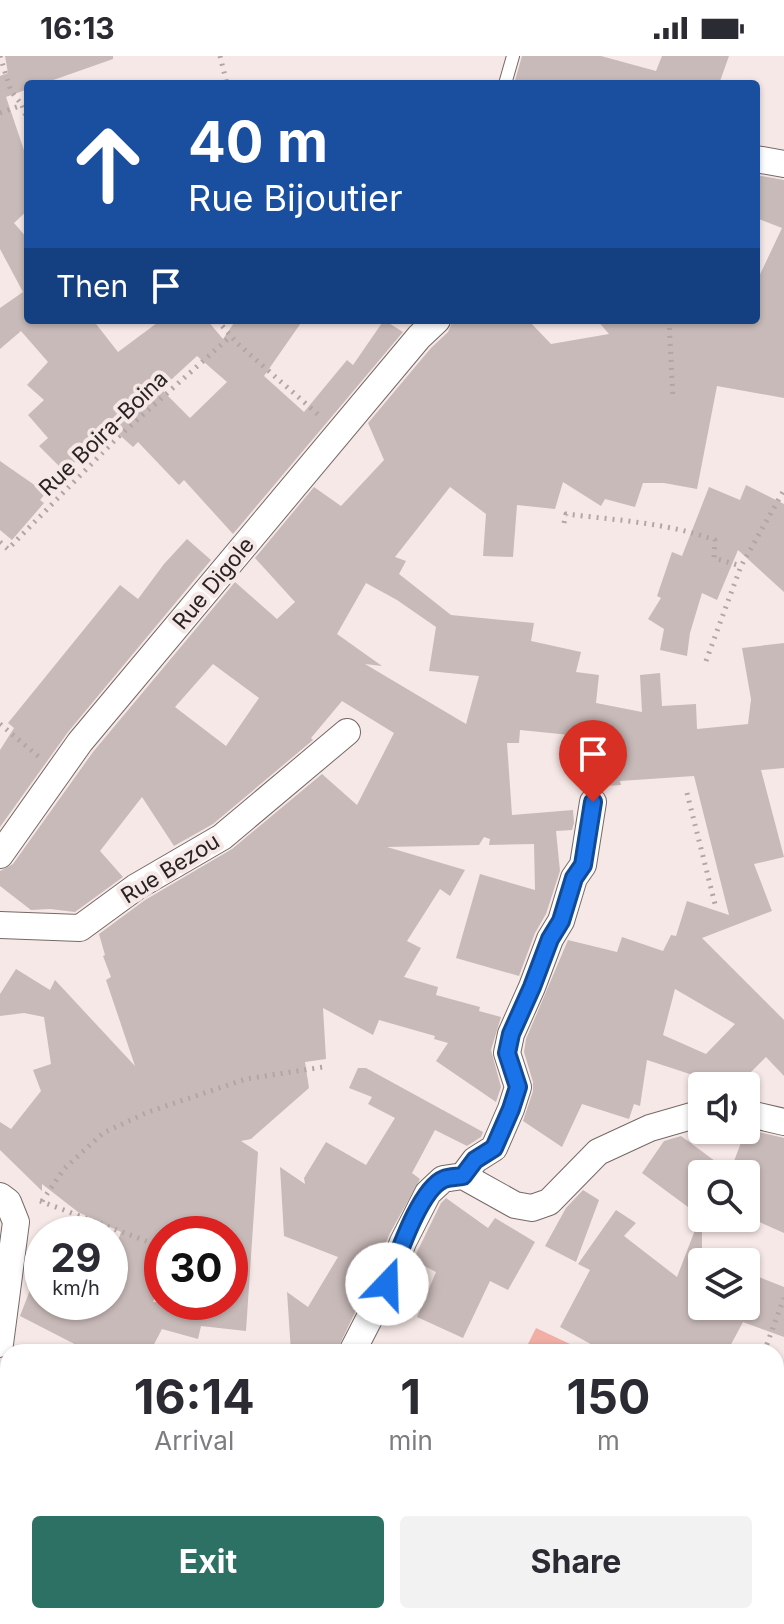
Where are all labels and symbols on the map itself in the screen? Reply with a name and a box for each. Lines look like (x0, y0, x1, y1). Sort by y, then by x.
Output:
street label: Rue Boira-Boina (33, 365, 173, 501)
street label: Rue Digole (167, 532, 259, 634)
pin (559, 720, 627, 802)
street label: Rue Bezou (116, 828, 224, 908)
speed limit sign: 30 (144, 1216, 248, 1320)
position arrow (345, 1242, 429, 1326)

